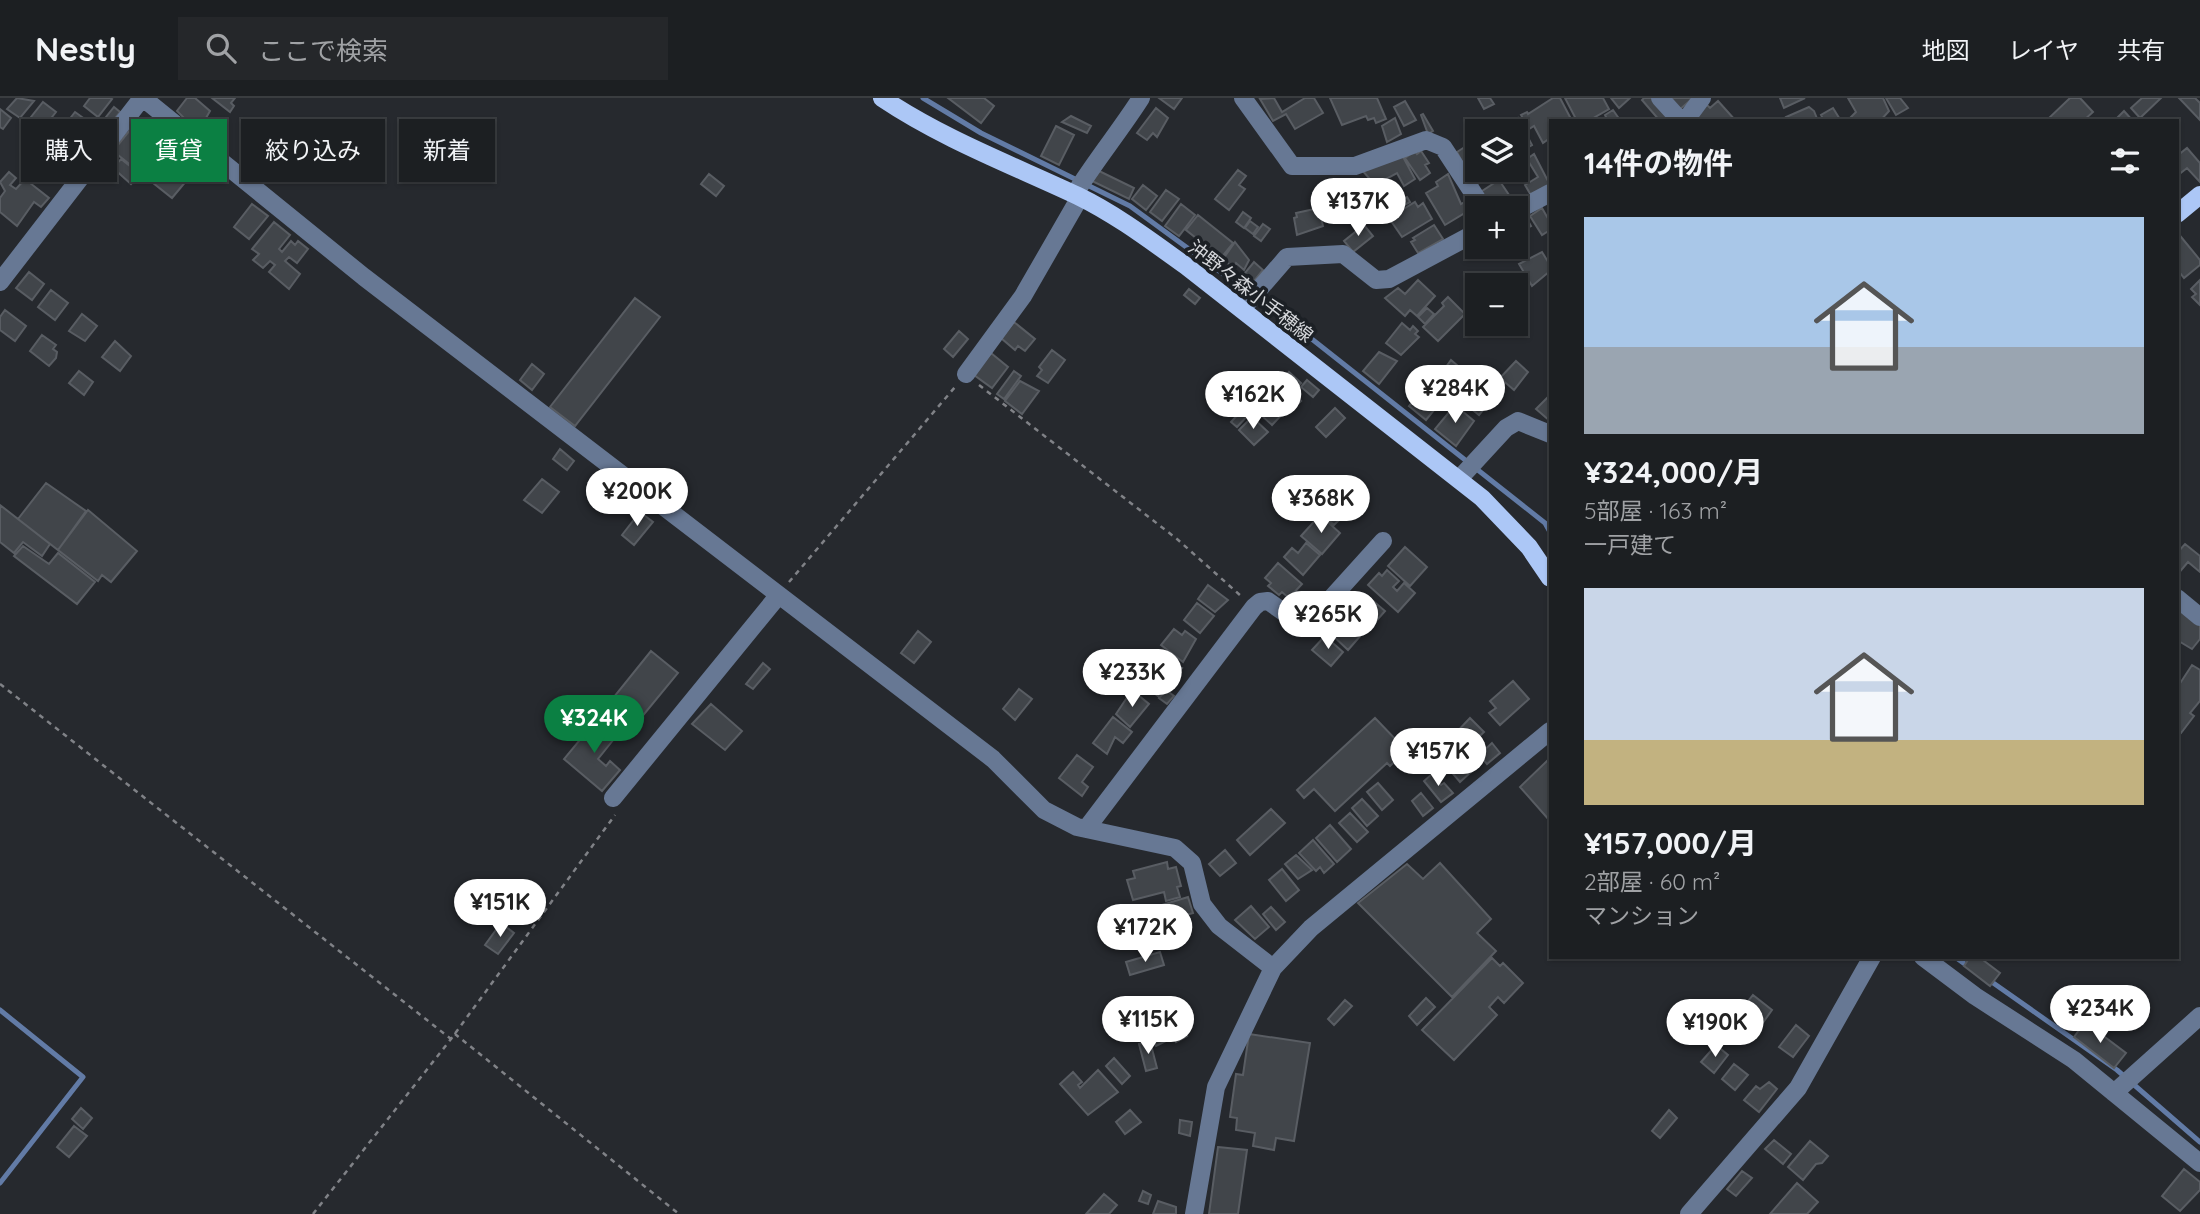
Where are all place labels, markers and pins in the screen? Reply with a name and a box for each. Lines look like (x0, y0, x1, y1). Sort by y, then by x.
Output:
pin: ¥137K (1309, 178, 1407, 238)
pin: ¥284K (1406, 366, 1504, 425)
pin: ¥162K (1204, 372, 1302, 431)
pin: ¥200K (588, 468, 686, 528)
pin: ¥368K (1272, 476, 1370, 535)
pin: ¥265K (1279, 592, 1377, 651)
pin: ¥233K (1083, 650, 1181, 709)
pin: ¥324K (545, 696, 643, 755)
pin: ¥157K (1389, 728, 1487, 788)
pin: ¥151K (451, 880, 549, 939)
pin: ¥172K (1096, 904, 1194, 964)
pin: ¥234K (2051, 986, 2149, 1045)
pin: ¥115K (1099, 996, 1197, 1056)
pin: ¥190K (1666, 1000, 1764, 1059)

